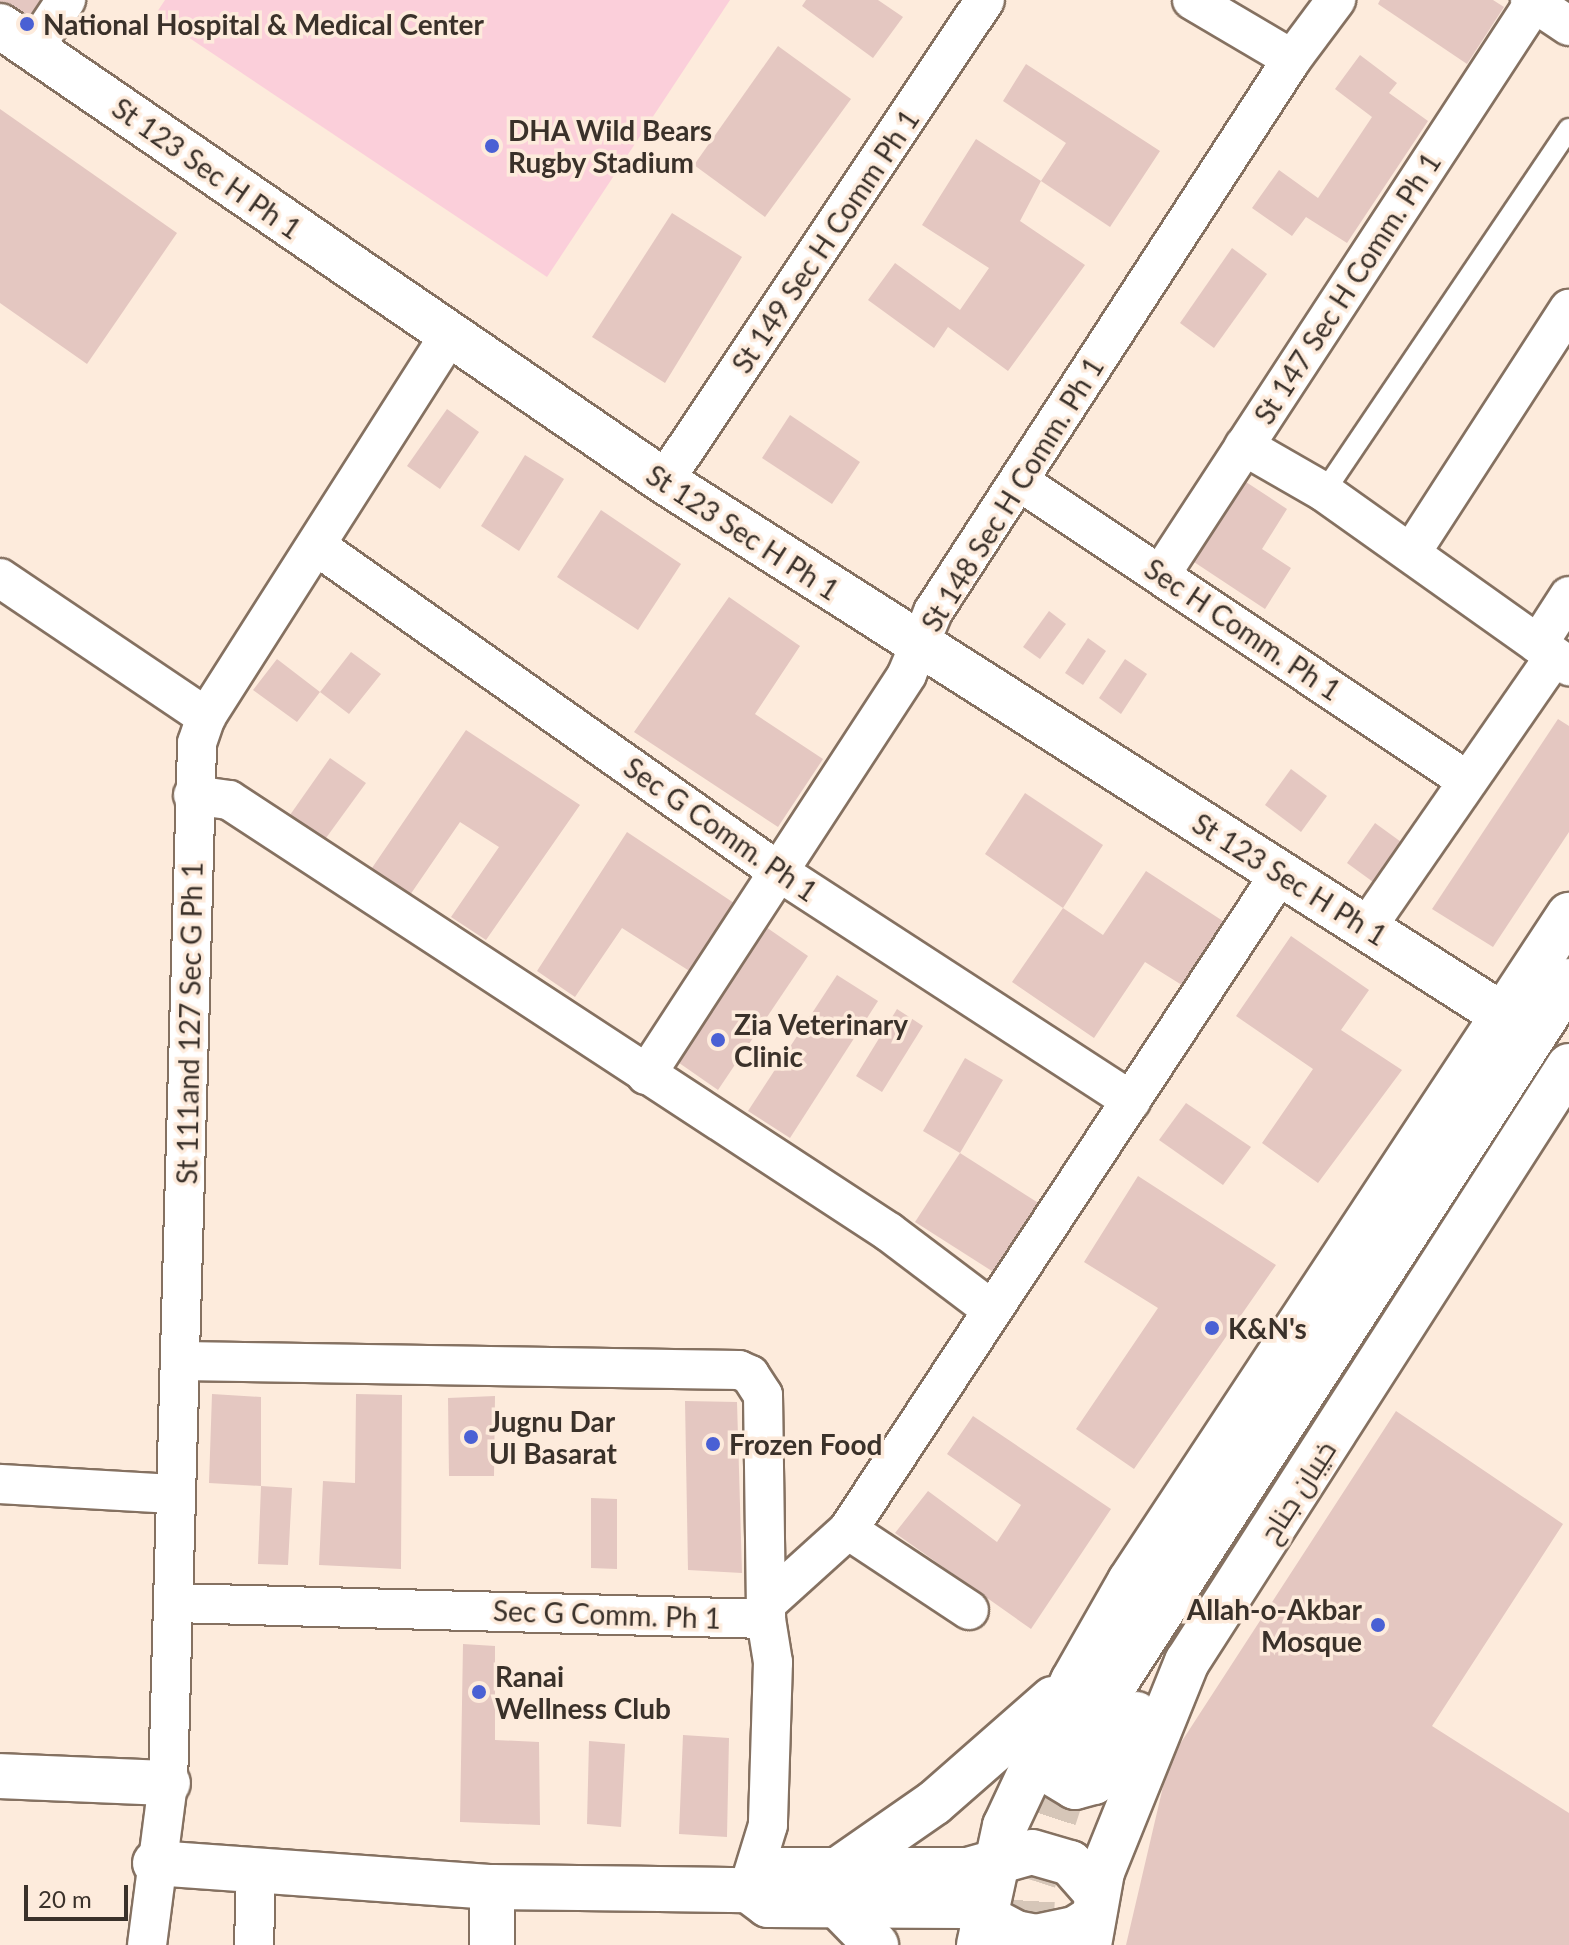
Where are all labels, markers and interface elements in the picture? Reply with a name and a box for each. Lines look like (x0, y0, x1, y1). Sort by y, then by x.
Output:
place label: National Hospital & Medical Center (43, 7, 484, 41)
marker: National Hospital & Medical Center (18, 15, 36, 33)
street label: St 123 Sec H Ph 1 (106, 90, 308, 246)
street label: St 149 Sec H Comm Ph 1 (724, 103, 926, 379)
place label: DHA Wild Bears Rugby Stadium (508, 113, 713, 179)
marker: DHA Wild Bears Rugby Stadium (483, 137, 501, 155)
street label: St 147 Sec H Comm. Ph 1 (1247, 146, 1447, 430)
street label: St 148 Sec H Comm. Ph 1 (914, 351, 1110, 637)
street label: St 123 Sec H Ph 1 (641, 457, 845, 607)
street label: Sec H Comm. Ph 1 (1139, 551, 1347, 707)
street label: Sec G Comm. Ph 1 (618, 750, 824, 908)
street label: St 123 Sec H Ph 1 (1187, 806, 1393, 952)
street label: St 111and 127 Sec G Ph 1 (169, 861, 209, 1185)
place label: Zia Veterinary Clinic (734, 1007, 909, 1073)
marker: Zia Veterinary Clinic (709, 1031, 727, 1049)
place label: K&N's (1228, 1311, 1307, 1345)
marker: K&N's (1203, 1319, 1221, 1337)
place label: Jugnu Dar Ul Basarat (489, 1404, 617, 1470)
marker: Jugnu Dar Ul Basarat (460, 1426, 482, 1448)
place label: Frozen Food (729, 1427, 882, 1461)
street label: خیبان جناح (1252, 1434, 1342, 1548)
marker: Frozen Food (704, 1435, 722, 1453)
place label: Allah-o-Akbar Mosque (1187, 1592, 1362, 1658)
street label: Sec G Comm. Ph 1 (493, 1593, 721, 1635)
marker: Allah-o-Akbar Mosque (1369, 1616, 1387, 1634)
place label: Ranai Wellness Club (495, 1659, 671, 1725)
marker: Ranai Wellness Club (470, 1683, 488, 1701)
scale bar (28, 1869, 132, 1919)
text: 20 m (38, 1884, 92, 1913)

